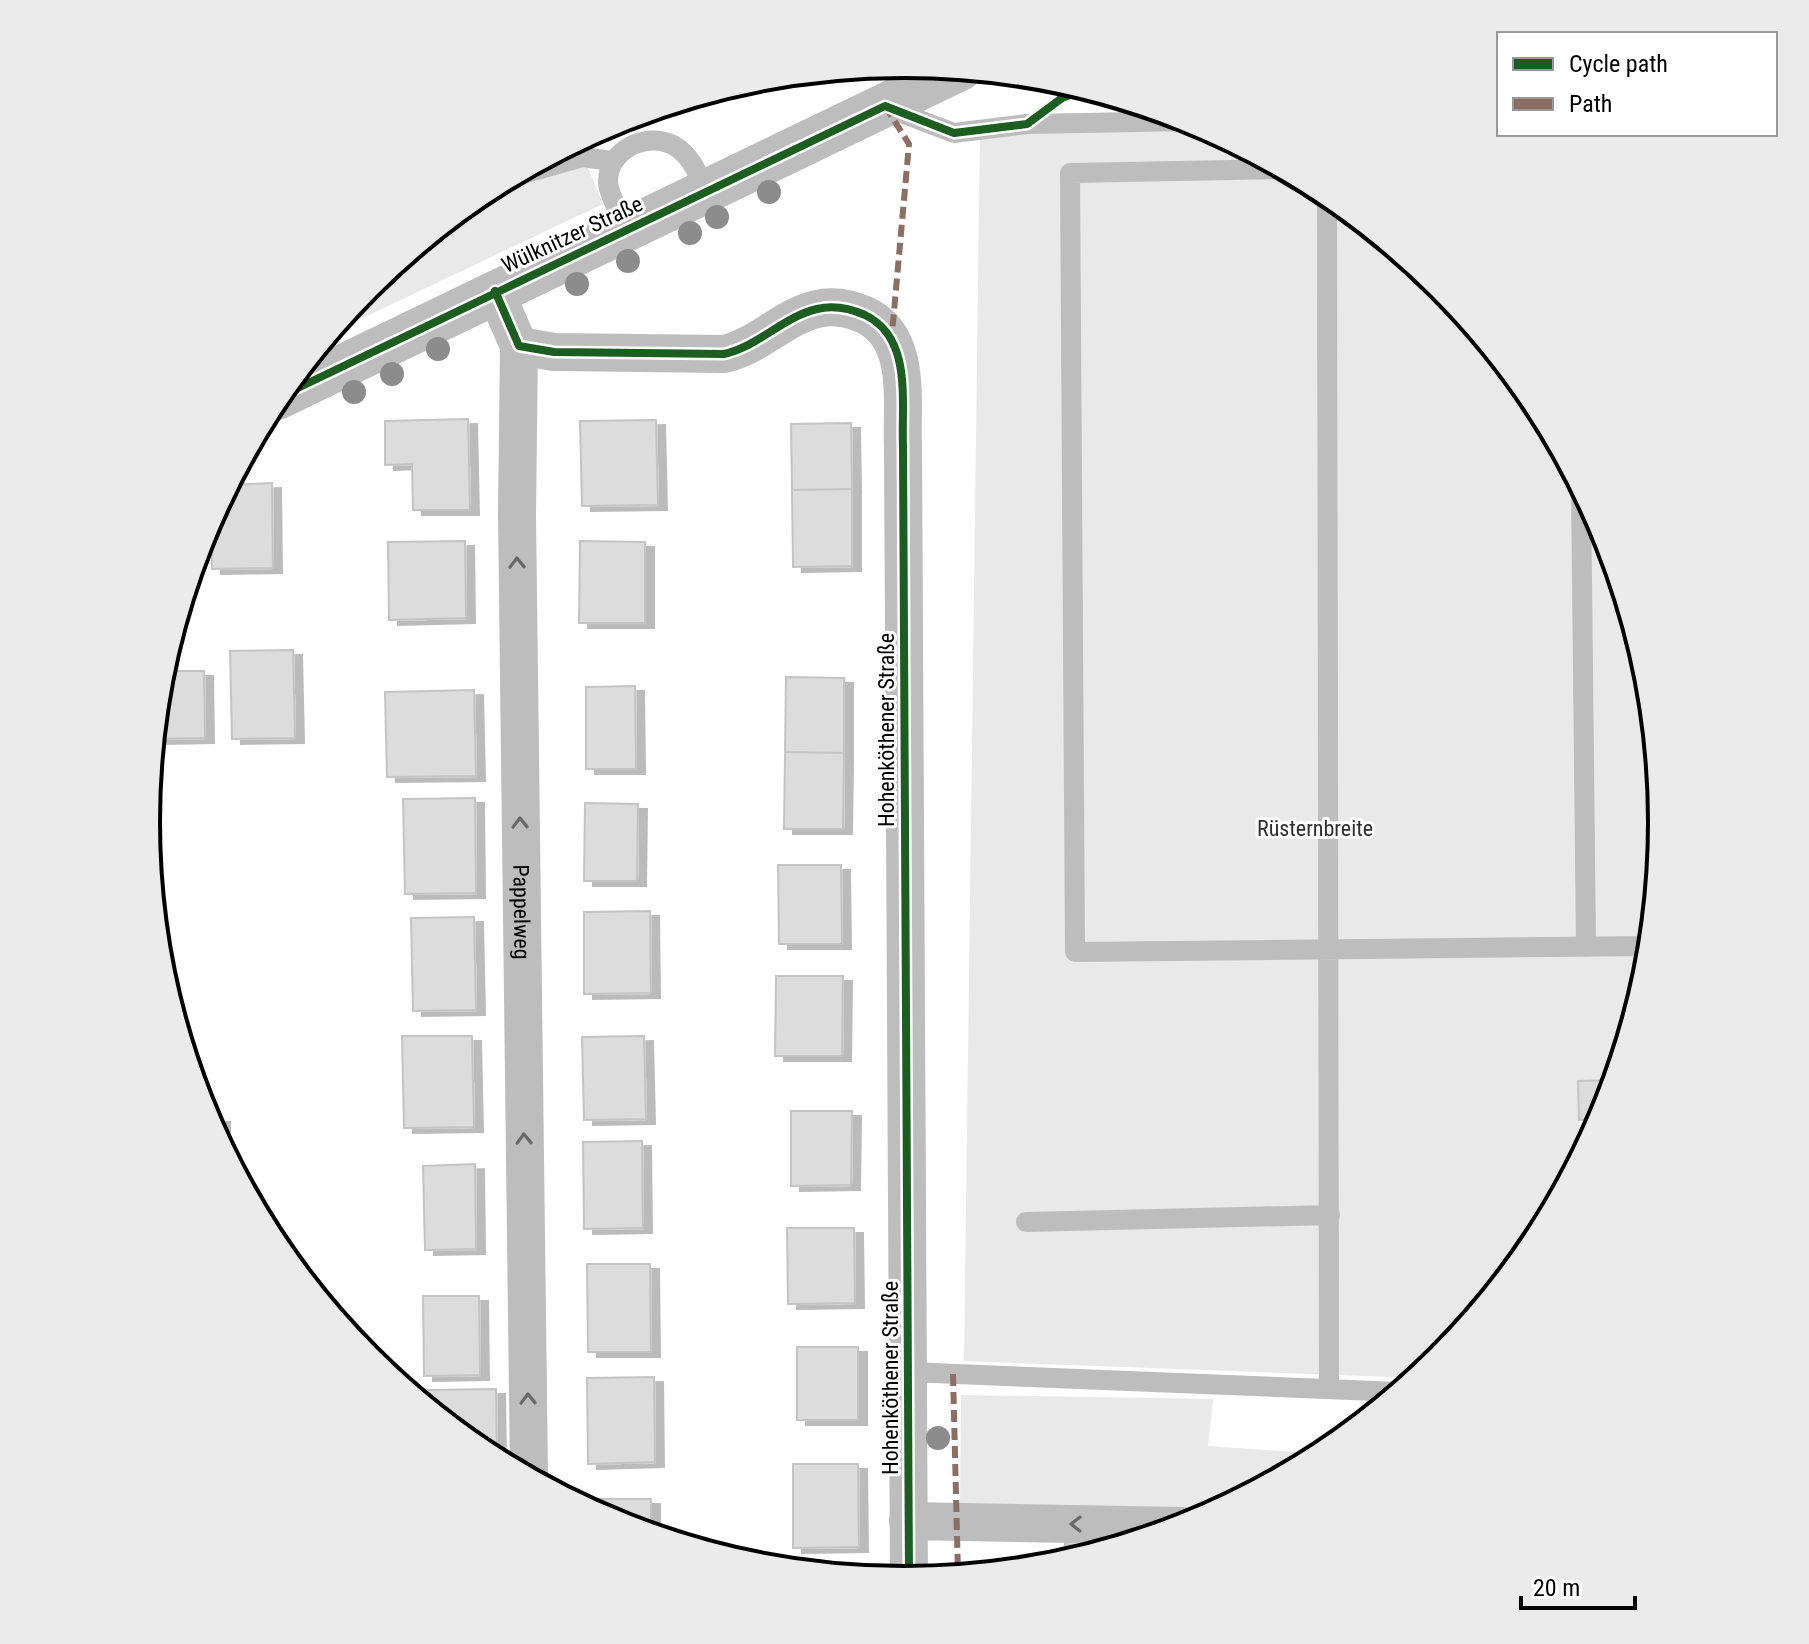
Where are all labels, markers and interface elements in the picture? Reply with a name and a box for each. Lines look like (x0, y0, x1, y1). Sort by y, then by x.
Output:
legend (1497, 32, 1777, 136)
text: Cycle path (1569, 50, 1668, 78)
text: Path (1569, 90, 1612, 118)
street label: Wülknitzer Straße (498, 191, 647, 278)
one-way arrow (508, 556, 526, 569)
street label: Hohenköthener Straße (874, 633, 899, 827)
one-way arrow (511, 816, 529, 829)
park label: Rüsternbreite (1257, 816, 1373, 841)
street label: Pappelweg (508, 864, 535, 960)
one-way arrow (515, 1132, 533, 1145)
street label: Hohenköthener Straße (878, 1281, 903, 1475)
one-way arrow (519, 1392, 537, 1405)
one-way arrow (1069, 1516, 1082, 1533)
scale bar (1521, 1560, 1635, 1610)
text: 20 m (1533, 1574, 1580, 1602)

